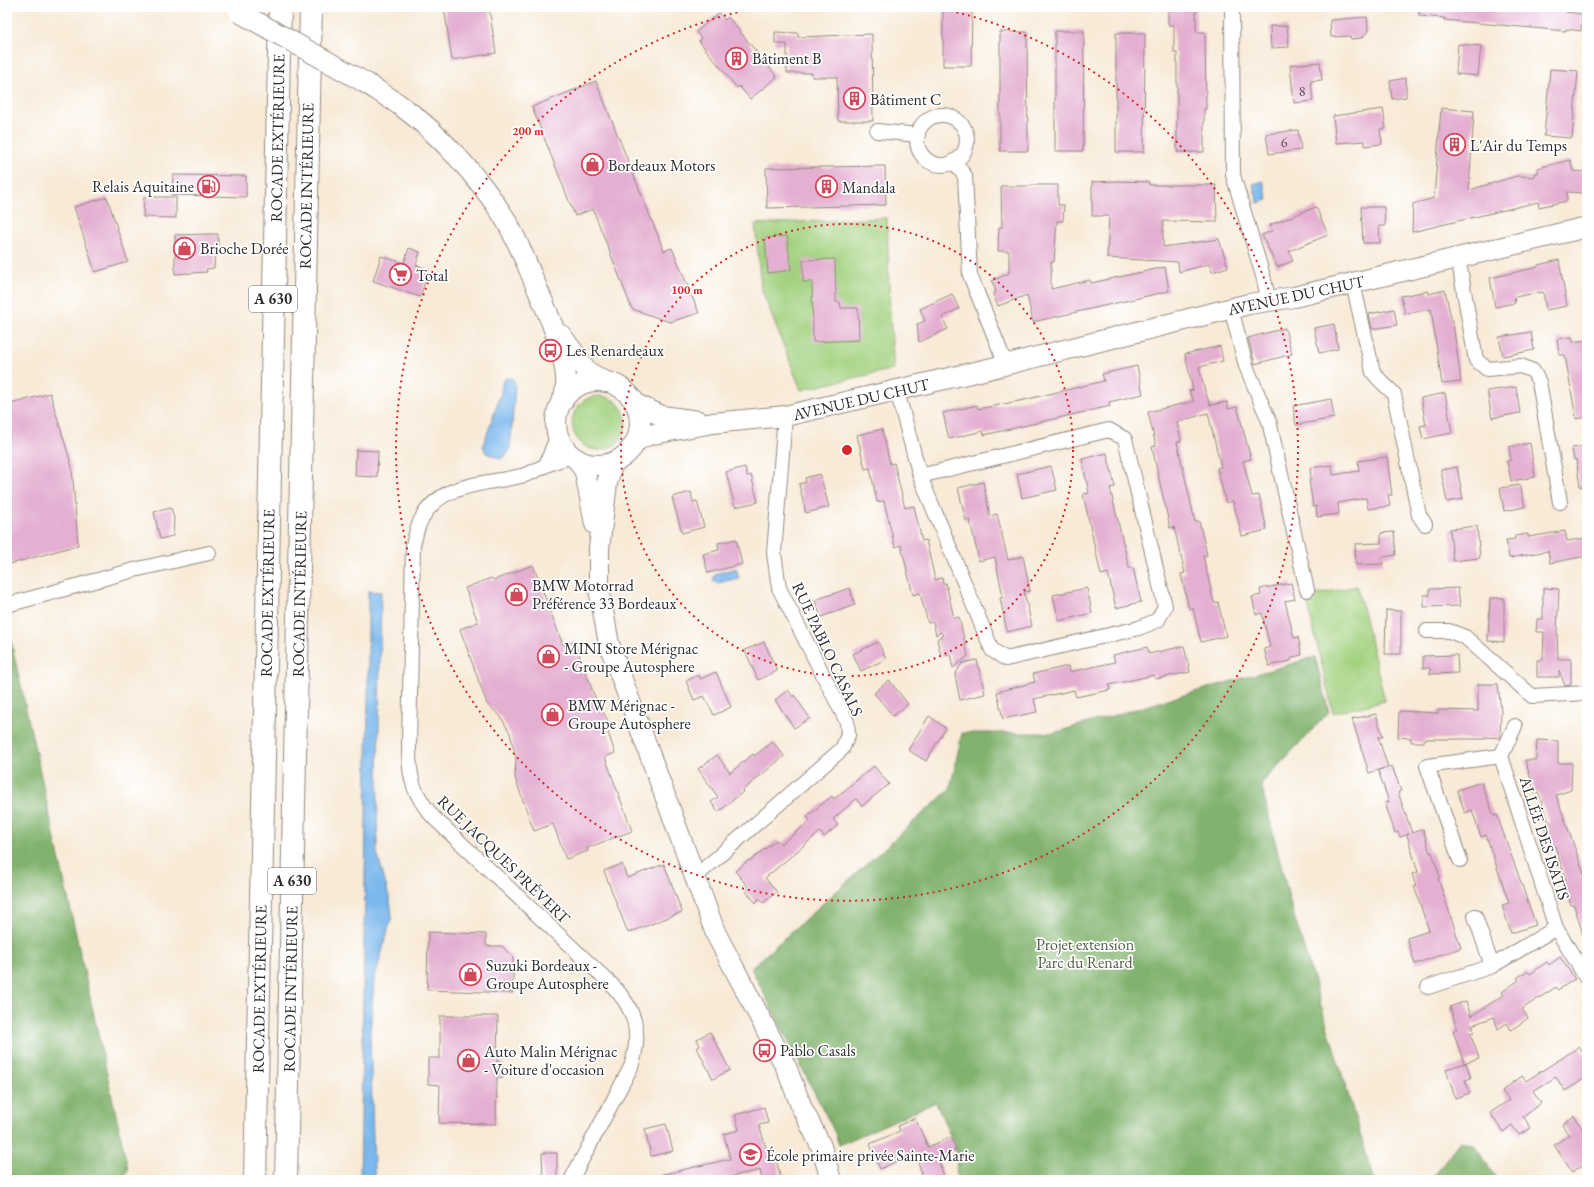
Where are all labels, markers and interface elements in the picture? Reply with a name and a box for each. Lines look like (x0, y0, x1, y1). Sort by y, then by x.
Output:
building icon: Bâtiment B (724, 45, 750, 71)
place label: Bâtiment B (752, 48, 821, 69)
street label: ROCADE EXTÉRIEURE (266, 54, 289, 222)
house number: 8 (1299, 82, 1306, 100)
building icon: Bâtiment C (842, 86, 868, 112)
place label: Bâtiment C (870, 89, 941, 110)
street label: ROCADE INTÉRIEURE (295, 103, 318, 269)
text: 200 m (512, 123, 544, 139)
building icon: L'Air du Temps (1442, 132, 1468, 158)
house number: 6 (1281, 133, 1288, 151)
place label: L'Air du Temps (1470, 135, 1567, 156)
shop icon: Bordeaux Motors (579, 152, 605, 178)
place label: Bordeaux Motors (608, 155, 715, 176)
fuel station icon: Relais Aquitaine (196, 173, 222, 199)
building icon: Mandala (813, 174, 839, 200)
place label: Relais Aquitaine (92, 176, 194, 197)
place label: Mandala (842, 177, 896, 198)
shop icon: Brioche Dorée (172, 235, 198, 261)
place label: Brioche Dorée (200, 238, 288, 259)
supermarket icon: Total (388, 262, 414, 288)
place label: Total (416, 265, 448, 286)
street label: AVENUE DU CHUT (1225, 271, 1367, 320)
text: 100 m (671, 282, 703, 298)
road number: A 630 (249, 286, 297, 312)
bus stop icon: Les Renardeaux (538, 337, 564, 363)
place label: Les Renardeaux (566, 340, 664, 361)
street label: AVENUE DU CHUT (790, 374, 932, 426)
centre of rings (840, 443, 854, 457)
street label: ROCADE EXTÉRIEURE (256, 509, 279, 677)
street label: ROCADE INTÉRIEURE (288, 511, 311, 677)
place label: BMW Motorrad Préférence 33 Bordeaux (532, 575, 676, 614)
street label: RUE PABLO CASALS (787, 579, 868, 720)
shop icon: BMW Motorrad Préférence 33 Bordeaux (504, 581, 530, 607)
place label: MINI Store Mérignac - Groupe Autosphere (564, 638, 698, 677)
shop icon: MINI Store Mérignac - Groupe Autosphere (536, 644, 562, 670)
place label: BMW Mérignac - Groupe Autosphere (568, 695, 691, 734)
shop icon: BMW Mérignac - Groupe Autosphere (539, 701, 565, 727)
street label: ALLÉE DES ISATIS (1514, 773, 1574, 903)
street label: RUE JACQUES PRÉVERT (433, 791, 574, 928)
road number: A 630 (268, 868, 316, 894)
street label: ROCADE EXTÉRIEURE (248, 905, 271, 1073)
street label: ROCADE INTÉRIEURE (279, 906, 302, 1072)
park label: Projet extension Parc du Renard (1036, 934, 1135, 973)
place label: Suzuki Bordeaux - Groupe Autosphere (486, 955, 609, 994)
shop icon: Suzuki Bordeaux - Groupe Autosphere (457, 961, 483, 987)
bus stop icon: Pablo Casals (752, 1037, 778, 1063)
place label: Pablo Casals (780, 1040, 856, 1061)
place label: Auto Malin Mérignac - Voiture d'occasion (483, 1041, 617, 1080)
shop icon: Auto Malin Mérignac - Voiture d'occasion (456, 1047, 482, 1073)
school or university icon: École primaire privée Sainte-Marie (738, 1142, 764, 1168)
place label: École primaire privée Sainte-Marie (766, 1145, 974, 1166)

